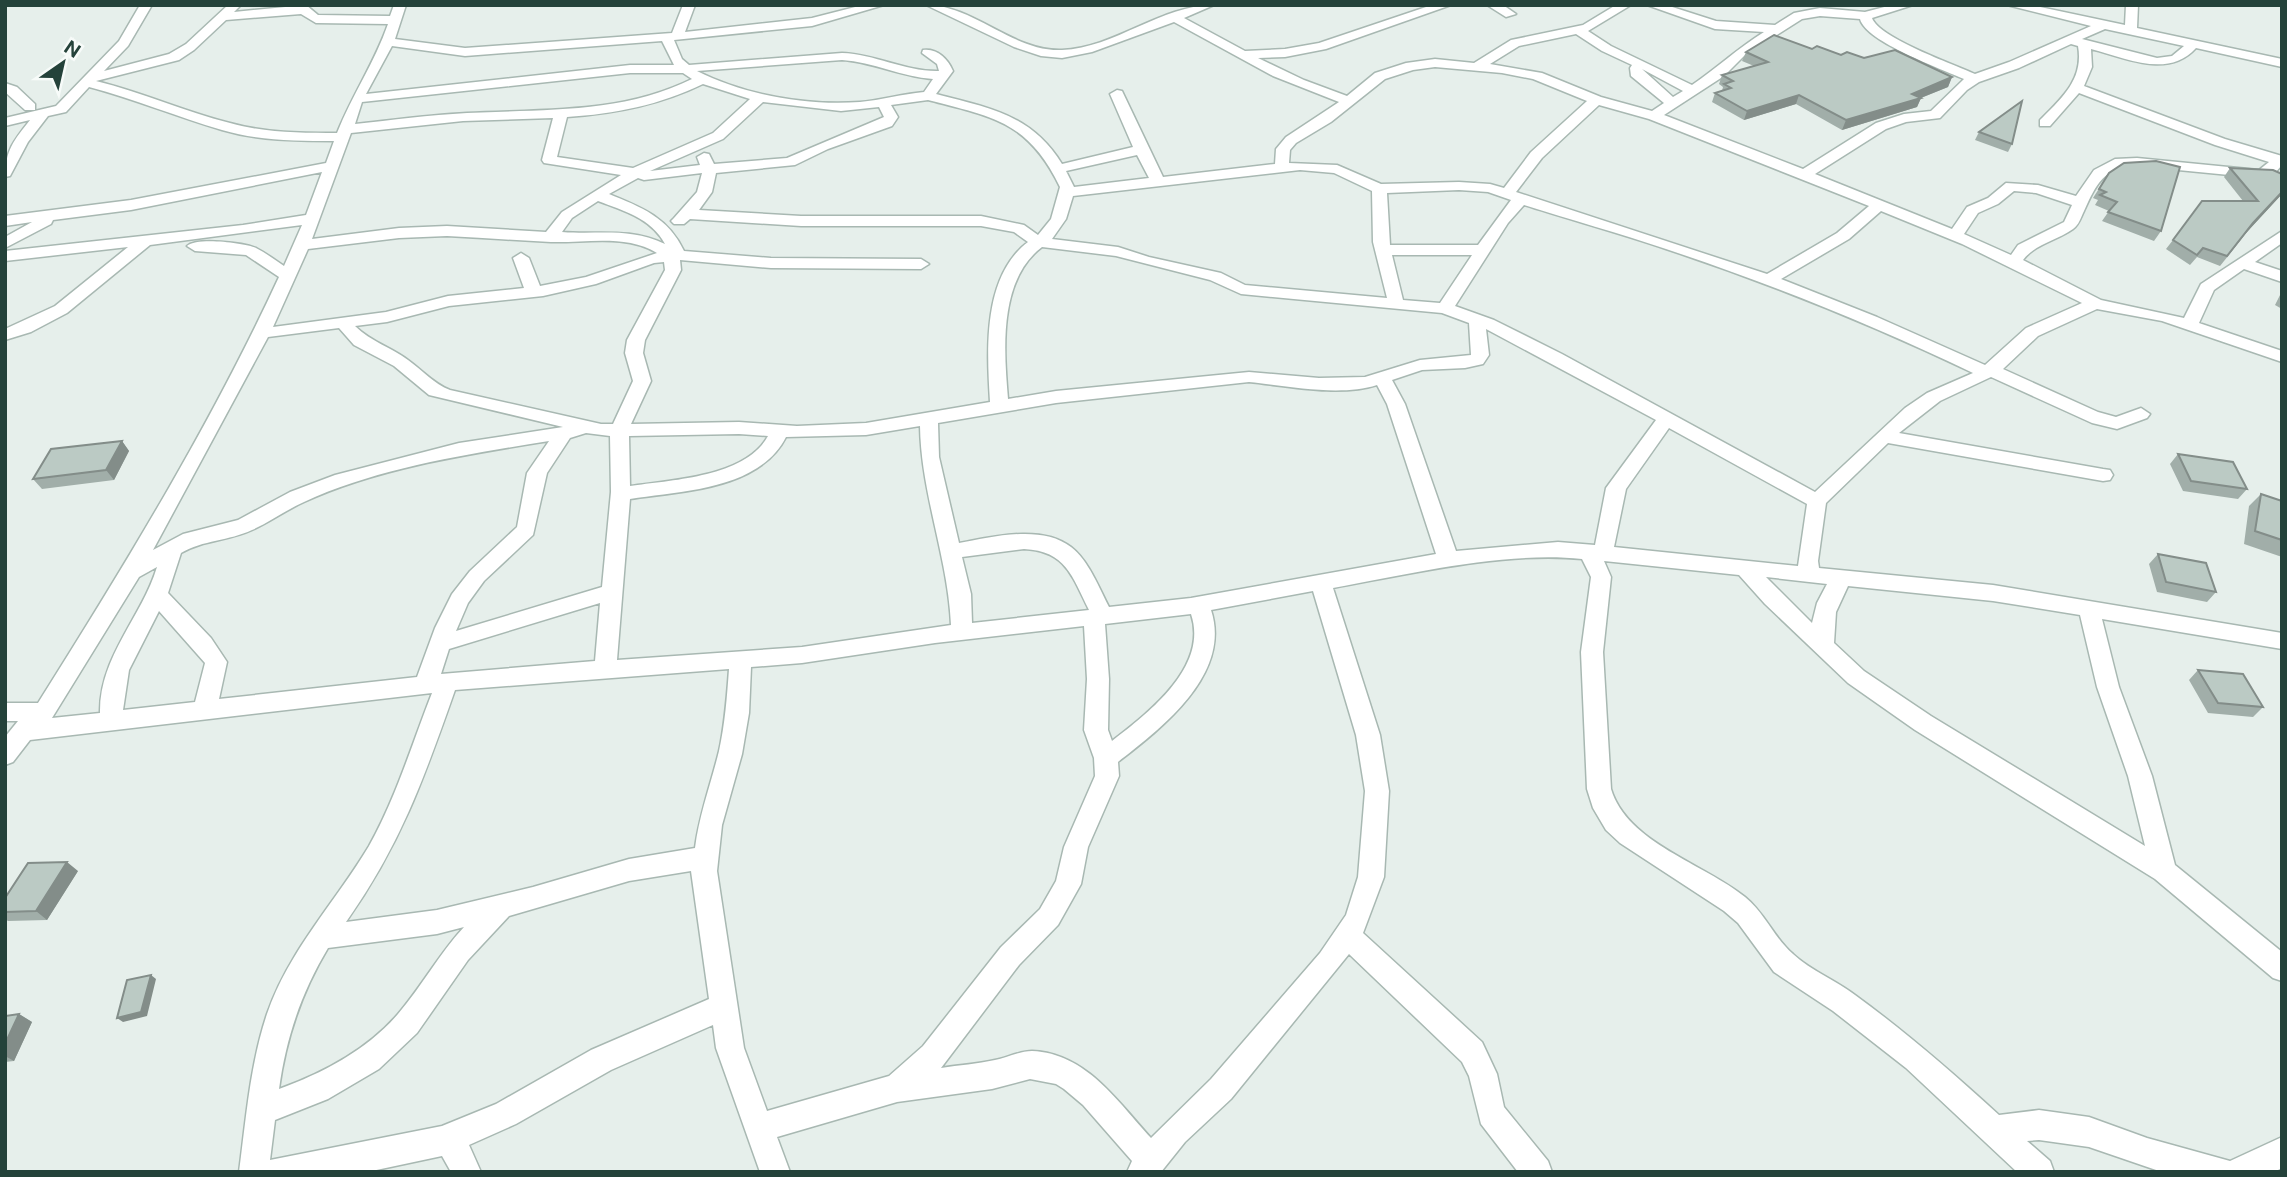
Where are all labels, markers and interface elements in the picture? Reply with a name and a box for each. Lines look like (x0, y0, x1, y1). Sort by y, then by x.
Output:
north arrow (28, 28, 98, 98)
text: N (60, 36, 85, 62)

